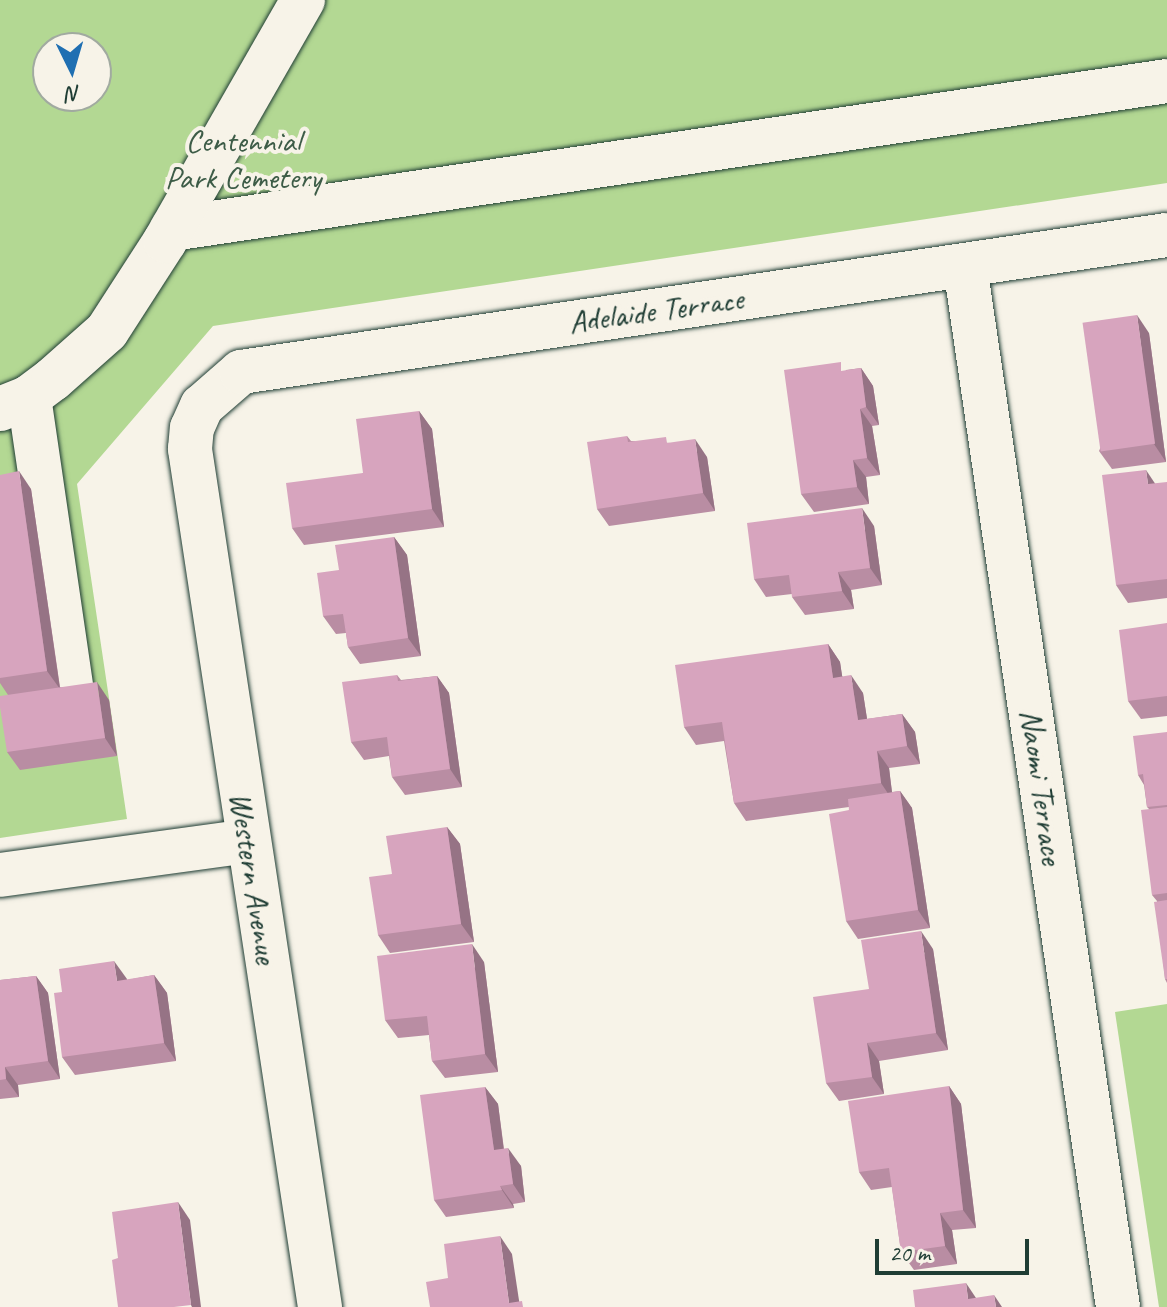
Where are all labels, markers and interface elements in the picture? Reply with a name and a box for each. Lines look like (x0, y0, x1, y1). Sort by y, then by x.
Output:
north arrow (32, 32, 112, 112)
text: N (66, 79, 82, 108)
park label: Centennial Park Cemetery (165, 123, 321, 198)
street label: Adelaide Terrace (567, 280, 745, 342)
street label: Naomi Terrace (1011, 707, 1071, 867)
street label: Western Avenue (221, 790, 285, 966)
scale bar (879, 1223, 1033, 1273)
text: 20 m (889, 1238, 930, 1268)

